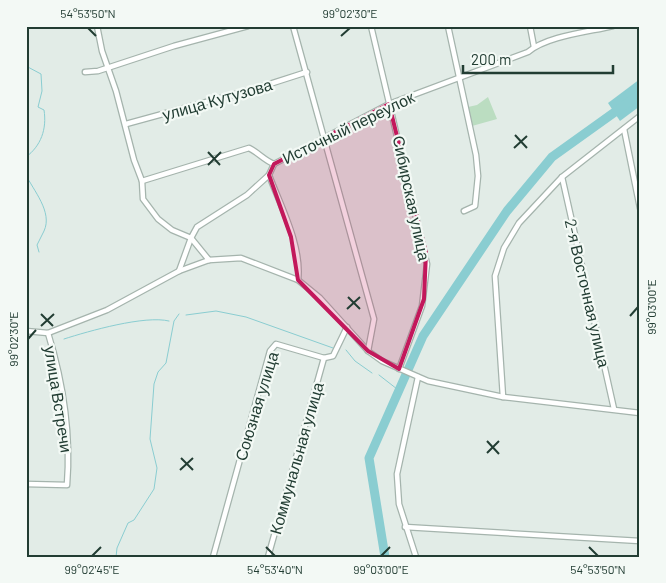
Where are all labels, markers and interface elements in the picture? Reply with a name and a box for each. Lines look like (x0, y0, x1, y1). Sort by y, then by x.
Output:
text: 54°53'50"N (60, 6, 116, 20)
text: 99°02'30"E (322, 6, 378, 20)
scale bar (463, 42, 614, 74)
text: 200 m (471, 50, 511, 68)
street label: улица Кутузова (160, 74, 274, 124)
street label: Источный переулок (279, 86, 418, 167)
street label: Сибирская улица (389, 134, 435, 262)
street label: 2-я Восточная улица (562, 217, 614, 369)
text: 99°03'00"E (644, 279, 658, 335)
text: 99°02'30"E (6, 311, 20, 367)
street label: улица Встречи (41, 344, 77, 454)
street label: Союзная улица (230, 349, 282, 463)
street label: Коммунальная улица (265, 380, 327, 536)
text: 99°02'45"E (65, 562, 119, 576)
text: 54°53'40"N (247, 562, 303, 576)
text: 99°03'00"E (353, 562, 409, 576)
text: 54°53'50"N (570, 562, 626, 576)

